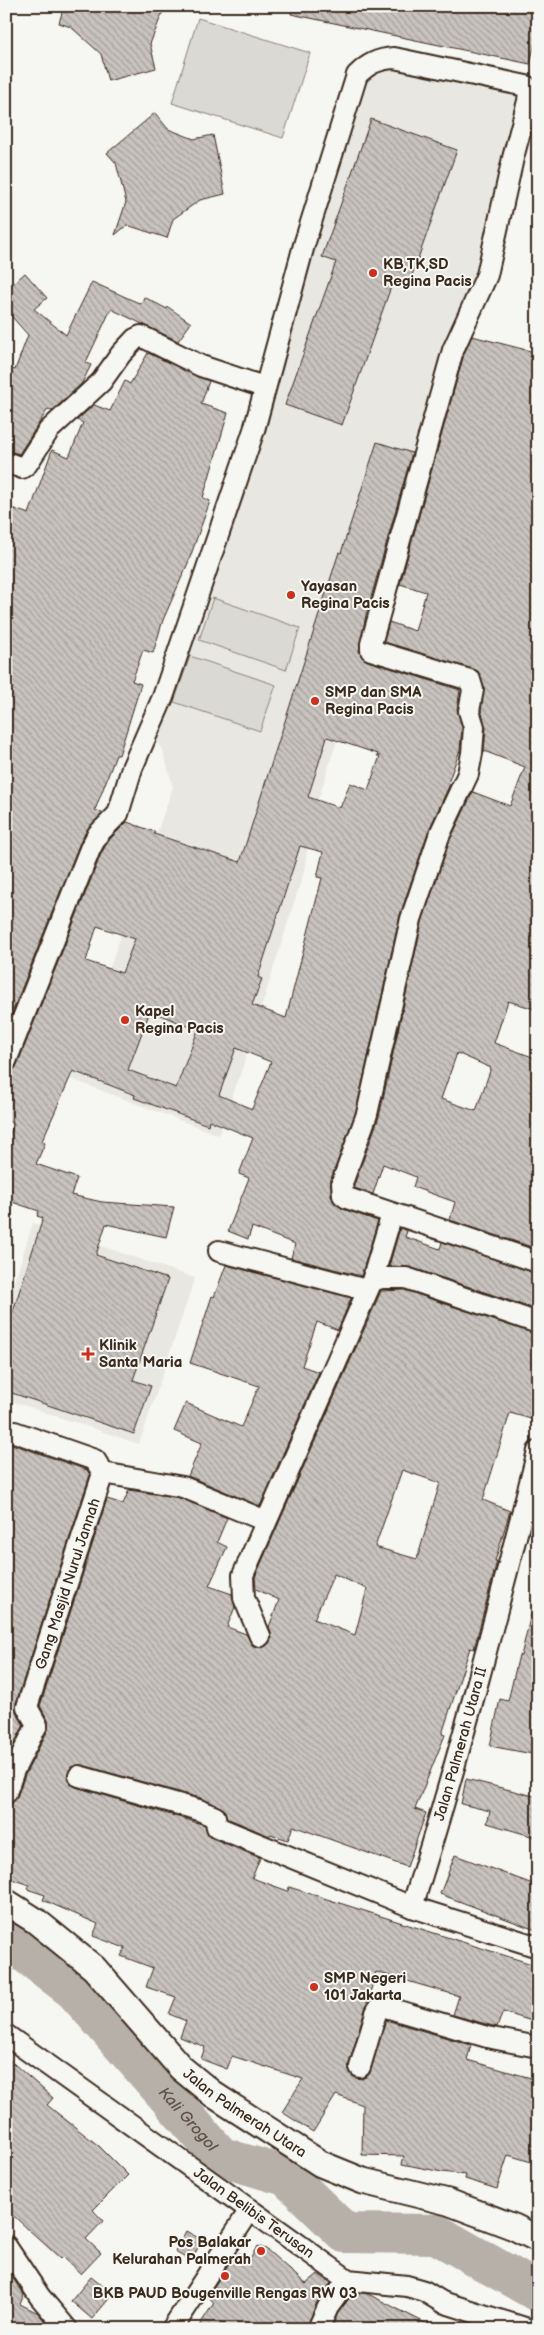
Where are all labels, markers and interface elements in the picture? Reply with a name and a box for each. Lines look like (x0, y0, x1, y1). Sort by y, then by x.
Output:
place label: KB,TK,SD Regina Pacis (383, 255, 472, 291)
marker: KB,TK,SD Regina Pacis (367, 267, 379, 279)
place label: Yayasan Regina Pacis (301, 577, 390, 613)
marker: Yayasan Regina Pacis (285, 589, 297, 601)
place label: SMP dan SMA Regina Pacis (325, 683, 422, 719)
marker: SMP dan SMA Regina Pacis (309, 695, 321, 707)
place label: Kapel Regina Pacis (135, 1002, 224, 1038)
marker: Kapel Regina Pacis (119, 1014, 131, 1026)
place label: Klinik Santa Maria (99, 1336, 182, 1372)
marker: Klinik Santa Maria (81, 1347, 95, 1361)
street label: Gang Masjid Nurul Jannah (31, 1496, 105, 1672)
street label: Jalan Palmerah Utara II (429, 1665, 491, 1823)
place label: SMP Negeri 101 Jakarta (324, 1969, 406, 2005)
marker: SMP Negeri 101 Jakarta (308, 1981, 320, 1993)
street label: Jalan Palmerah Utara (179, 2064, 310, 2162)
water label: Kali Grogol (154, 2083, 222, 2157)
street label: Jalan Belibis Terusan (190, 2163, 318, 2262)
place label: Pos Balakar Kelurahan Palmerah (112, 2233, 252, 2269)
marker: Pos Balakar Kelurahan Palmerah (255, 2245, 267, 2257)
marker: BKB PAUD Bougenville Rengas RW 03 (219, 2270, 231, 2282)
place label: BKB PAUD Bougenville Rengas RW 03 (93, 2284, 357, 2303)

